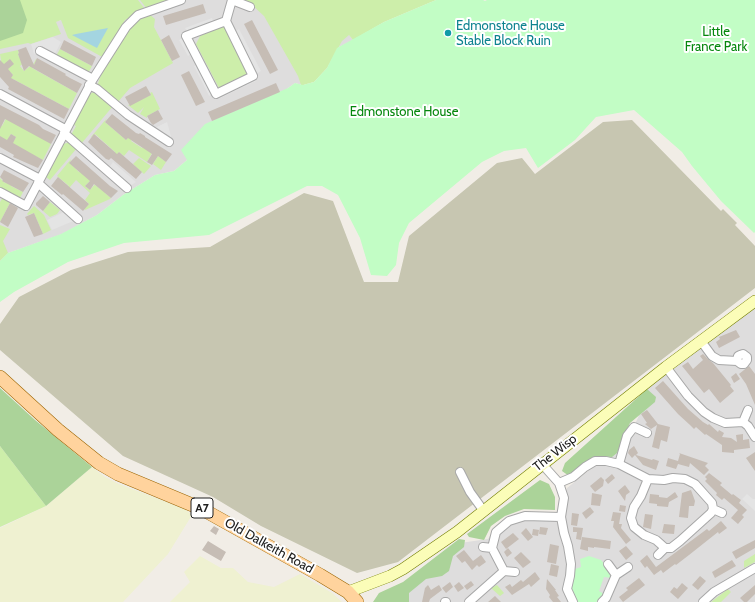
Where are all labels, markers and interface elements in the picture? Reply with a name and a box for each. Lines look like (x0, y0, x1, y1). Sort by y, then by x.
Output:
place label: Edmonstone House Stable Block Ruin (456, 18, 565, 49)
park label: Little France Park (685, 24, 747, 55)
marker: Edmonstone House Stable Block Ruin (443, 28, 453, 38)
park label: Edmonstone House (350, 104, 458, 120)
street label: The Wisp (530, 431, 580, 475)
road number: A7 (191, 498, 213, 518)
street label: Old Dalkeith Road (222, 515, 316, 577)

